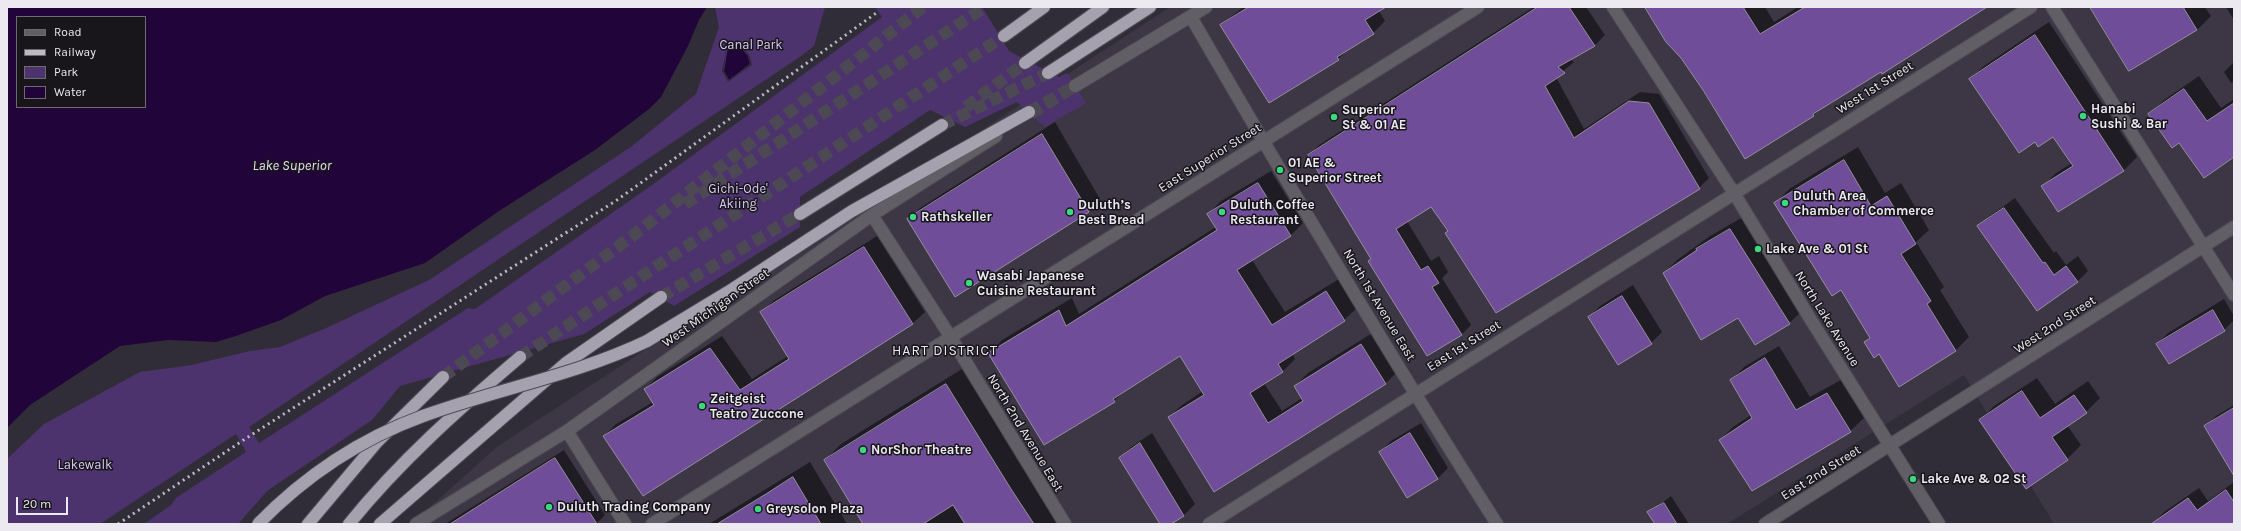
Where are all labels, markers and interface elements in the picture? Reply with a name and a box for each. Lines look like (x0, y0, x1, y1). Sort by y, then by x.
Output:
legend (16, 16, 146, 108)
text: Road (54, 25, 82, 39)
park label: Canal Park (719, 37, 783, 53)
text: Railway (54, 45, 96, 59)
street label: West 1st Street (1834, 58, 1916, 118)
text: Park (54, 65, 78, 79)
text: Water (54, 85, 86, 99)
place label: Hanabi Sushi & Bar (2091, 101, 2167, 132)
place label: Superior St & 01 AE (1342, 102, 1406, 133)
marker: Hanabi Sushi & Bar (2078, 111, 2088, 121)
marker: Superior St & 01 AE (1329, 112, 1339, 122)
street label: East Superior Street (1156, 120, 1264, 196)
place label: 01 AE & Superior Street (1288, 155, 1382, 186)
water label: Lake Superior (252, 158, 332, 174)
marker: 01 AE & Superior Street (1275, 165, 1285, 175)
park label: Gichi-Ode' Akiing (708, 181, 768, 212)
place label: Duluth Area Chamber of Commerce (1793, 188, 1934, 219)
place label: Duluth’s Best Bread (1078, 197, 1145, 228)
place label: Duluth Coffee Restaurant (1230, 197, 1315, 228)
marker: Duluth Area Chamber of Commerce (1780, 198, 1790, 208)
marker: Duluth’s Best Bread (1065, 207, 1075, 217)
marker: Duluth Coffee Restaurant (1217, 207, 1227, 217)
place label: Rathskeller (921, 209, 992, 225)
marker: Rathskeller (908, 212, 918, 222)
place label: Lake Ave & 01 St (1766, 241, 1868, 257)
marker: Lake Ave & 01 St (1753, 244, 1763, 254)
street label: North 1st Avenue East (1339, 246, 1419, 364)
street label: West Michigan Street (659, 265, 773, 351)
place label: Wasabi Japanese Cuisine Restaurant (977, 268, 1096, 299)
street label: North Lake Avenue (1791, 268, 1863, 370)
marker: Wasabi Japanese Cuisine Restaurant (964, 278, 974, 288)
street label: West 2nd Street (2011, 293, 2099, 357)
street label: East 1st Street (1424, 317, 1504, 375)
district label: HART DISTRICT (892, 343, 998, 359)
street label: North 2nd Avenue East (984, 371, 1066, 495)
place label: Zeitgeist Teatro Zuccone (710, 391, 804, 422)
marker: Zeitgeist Teatro Zuccone (697, 401, 707, 411)
place label: NorShor Theatre (871, 442, 972, 458)
street label: East 2nd Street (1778, 442, 1864, 504)
marker: NorShor Theatre (858, 445, 868, 455)
park label: Lakewalk (58, 457, 112, 473)
place label: Lake Ave & 02 St (1921, 471, 2026, 487)
marker: Lake Ave & 02 St (1908, 474, 1918, 484)
scale bar (18, 489, 70, 515)
text: 20 m (23, 497, 51, 511)
place label: Duluth Trading Company (557, 499, 711, 515)
place label: Greysolon Plaza (766, 501, 863, 517)
marker: Duluth Trading Company (544, 502, 554, 512)
marker: Greysolon Plaza (753, 504, 763, 514)

